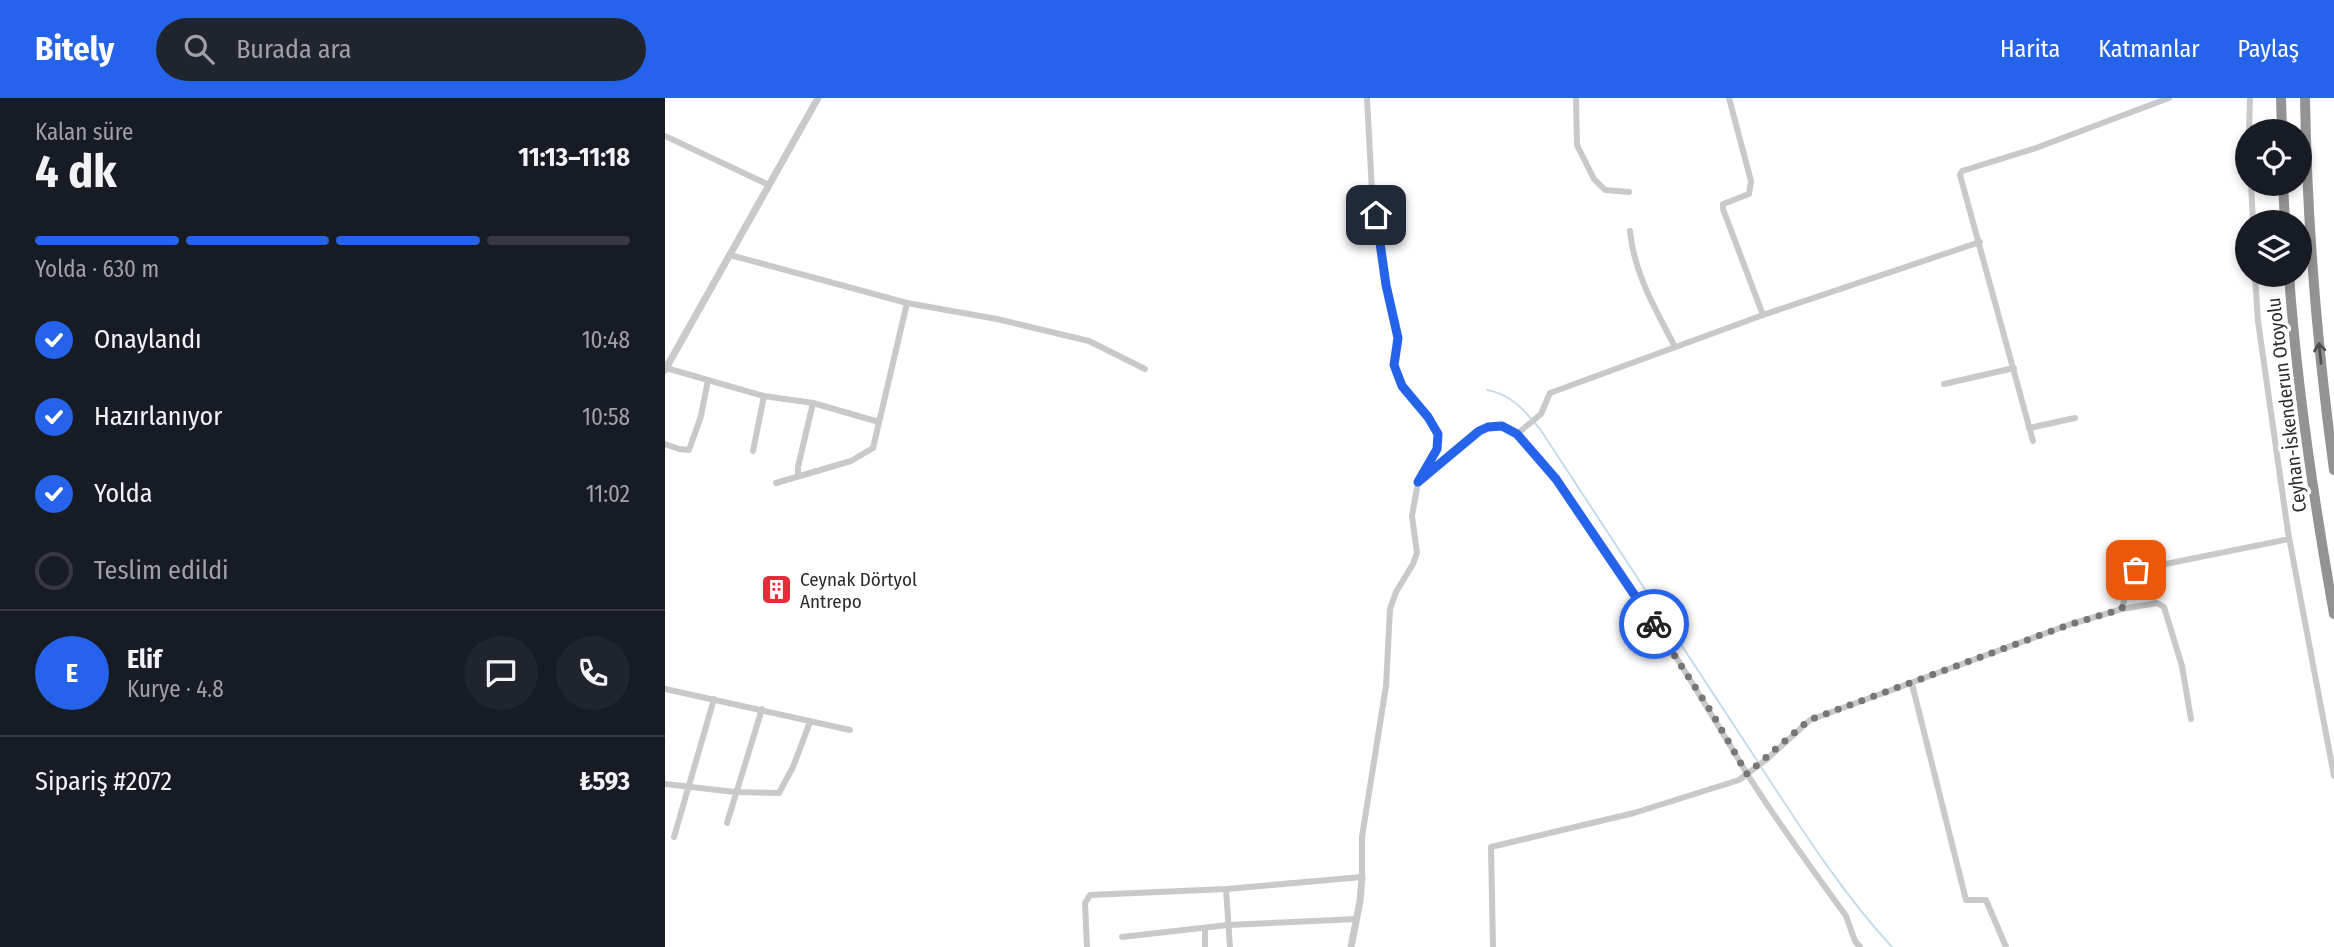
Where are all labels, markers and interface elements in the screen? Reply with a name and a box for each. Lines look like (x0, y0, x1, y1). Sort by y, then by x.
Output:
search box (156, 18, 646, 81)
text: Bitely (35, 29, 114, 69)
icon: search (180, 30, 218, 68)
text: Burada ara (236, 34, 352, 65)
text: Harita (2000, 35, 2060, 63)
text: Katmanlar (2098, 35, 2200, 63)
text: Paylaş (2238, 35, 2299, 63)
text: Kalan süre (35, 118, 133, 146)
map controls (2235, 119, 2312, 287)
button: locate (2235, 119, 2312, 196)
text: 11:13–11:18 (518, 142, 630, 173)
text: 4 dk (35, 144, 117, 199)
pin (1346, 185, 1406, 245)
icon: home (1357, 196, 1395, 234)
button: layers (2235, 210, 2312, 287)
text: Yolda · 630 m (35, 255, 159, 283)
street label: Ceyhan-İskenderun Otoyolu (2262, 296, 2311, 514)
icon: check (35, 321, 73, 359)
text: Onaylandı (94, 324, 202, 355)
text: 10:48 (582, 326, 630, 354)
one-way arrow (2313, 343, 2326, 365)
icon: check (35, 398, 73, 436)
text: Hazırlanıyor (94, 401, 222, 432)
text: 10:58 (582, 403, 630, 431)
icon: check (35, 475, 73, 513)
text: Yolda (94, 478, 153, 509)
text: 11:02 (586, 480, 630, 508)
pin (2106, 540, 2166, 600)
icon: bag (2117, 551, 2155, 589)
text: Teslim edildi (94, 555, 229, 586)
place label: Ceynak Dörtyol Antrepo (800, 568, 917, 613)
building icon: Ceynak Dörtyol Antrepo (760, 573, 794, 607)
courier (1619, 589, 1689, 659)
icon: bike (1635, 605, 1673, 643)
button: chat (464, 636, 538, 710)
button: phone (556, 636, 630, 710)
text: Elif (127, 644, 161, 675)
text: E (66, 658, 78, 689)
text: Kurye · 4.8 (127, 675, 224, 703)
text: Sipariş #2072 (35, 766, 172, 797)
text: ₺593 (579, 766, 630, 797)

